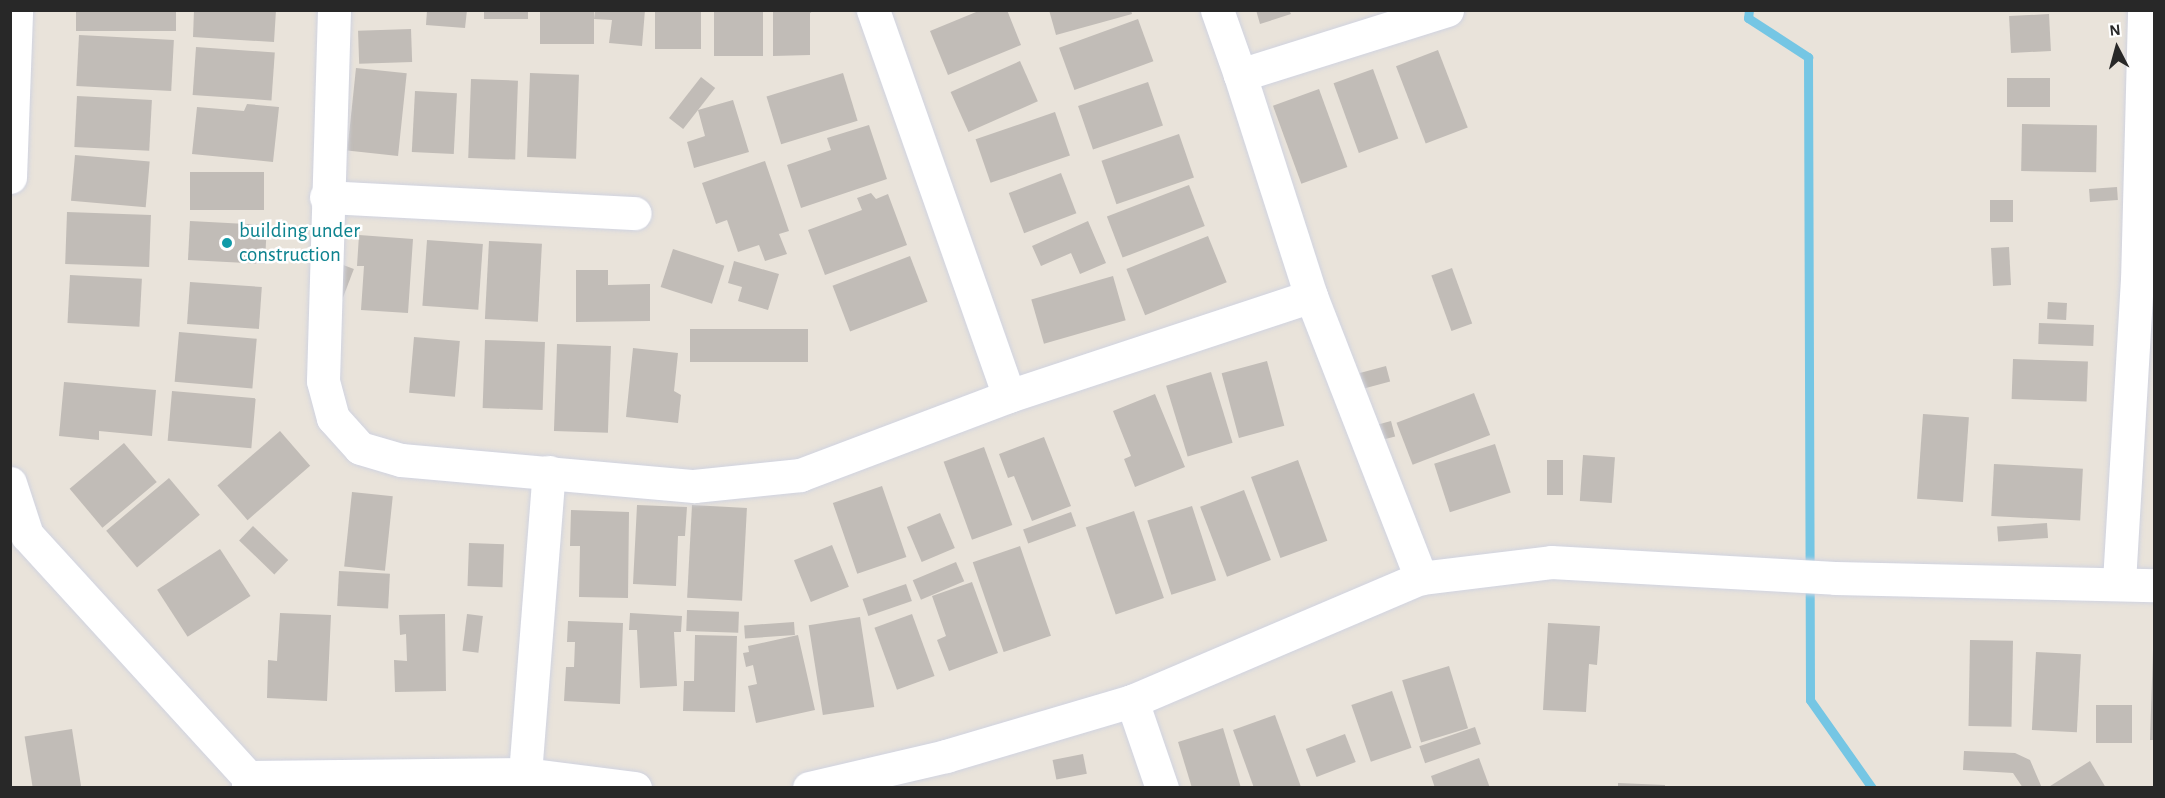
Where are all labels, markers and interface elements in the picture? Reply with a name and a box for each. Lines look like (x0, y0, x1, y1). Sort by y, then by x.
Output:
north arrow (2087, 18, 2147, 78)
text: N (2109, 22, 2121, 39)
place label: building under construction (239, 218, 360, 268)
marker: building under construction (220, 236, 234, 250)

